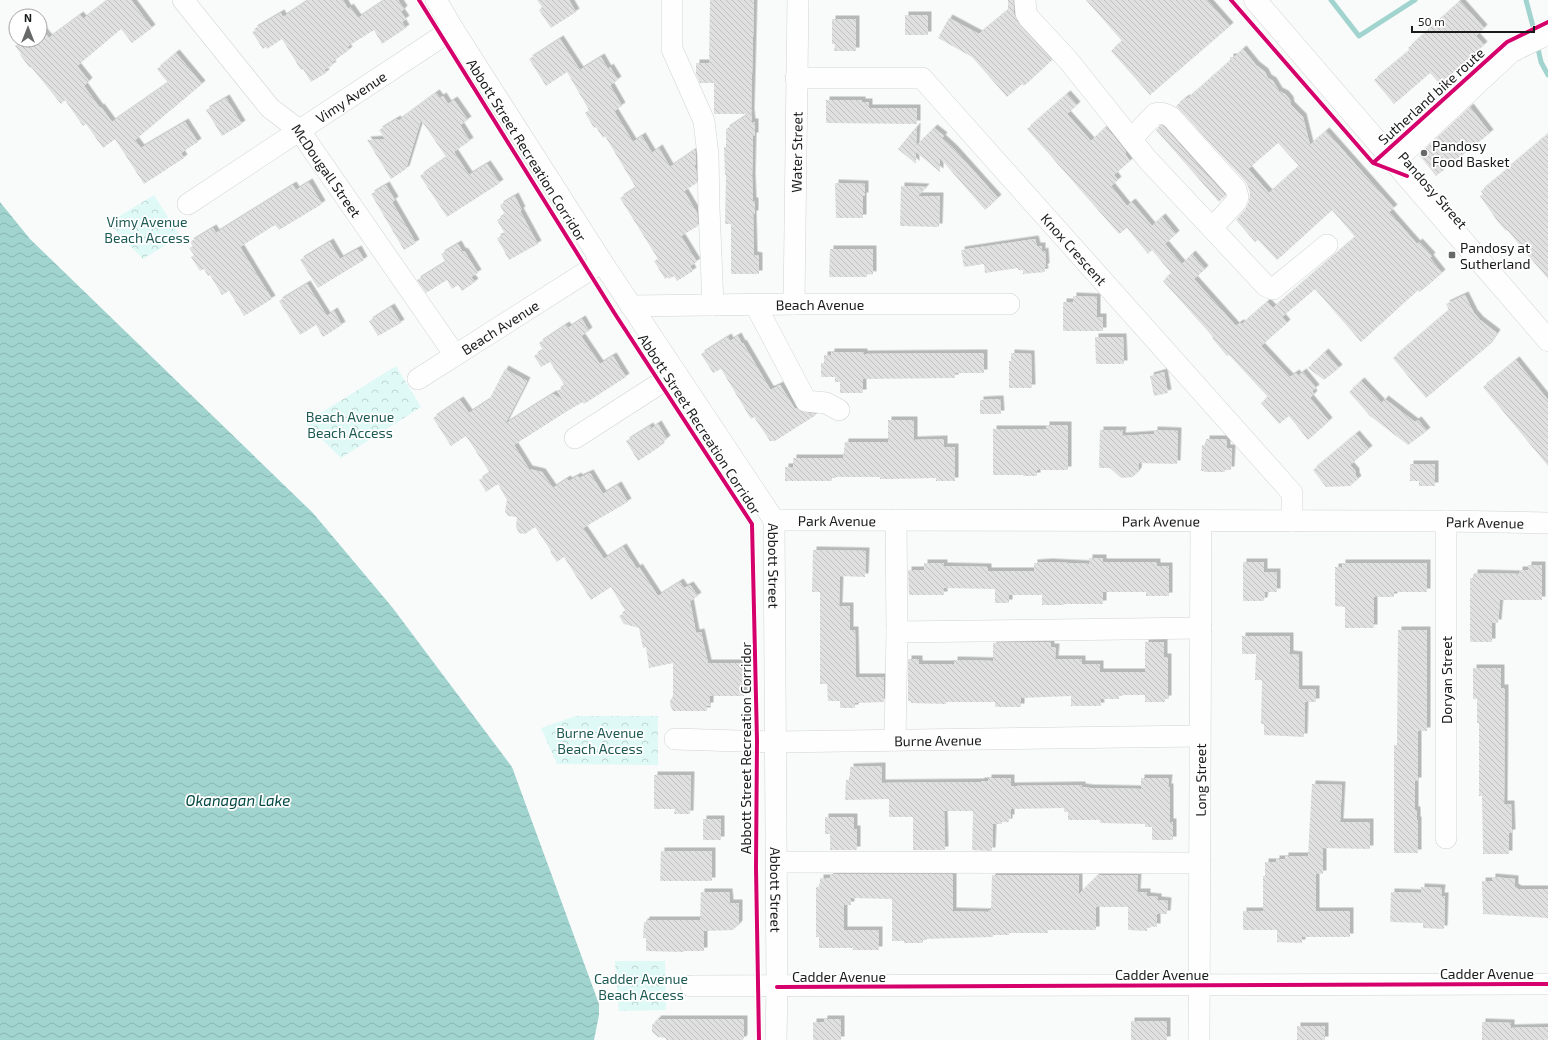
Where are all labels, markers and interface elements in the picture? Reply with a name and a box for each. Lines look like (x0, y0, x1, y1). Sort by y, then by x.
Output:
north arrow (8, 8, 48, 48)
scale bar (1412, 8, 1534, 34)
text: N (24, 11, 32, 24)
text: 50 m (1418, 14, 1445, 28)
street label: Sutherland bike route (1374, 44, 1488, 148)
street label: Abbott Street Recreation Corridor (464, 55, 591, 245)
street label: Vimy Avenue (312, 67, 389, 126)
street label: Water Street (787, 111, 805, 193)
street label: McDougall Street (289, 120, 365, 220)
place label: Pandosy Food Basket (1432, 137, 1510, 170)
street label: Pandosy Street (1395, 148, 1471, 232)
marker: Pandosy Food Basket (1419, 148, 1429, 158)
street label: Knox Crescent (1038, 209, 1111, 288)
park label: Vimy Avenue Beach Access (104, 213, 190, 246)
place label: Pandosy at Sutherland (1460, 239, 1530, 272)
marker: Pandosy at Sutherland (1447, 250, 1457, 260)
street label: Beach Avenue (458, 296, 542, 358)
street label: Beach Avenue (776, 296, 864, 313)
street label: Abbott Street Recreation Corridor (635, 330, 765, 518)
park label: Beach Avenue Beach Access (306, 408, 394, 441)
street label: Park Avenue (798, 512, 876, 529)
street label: Park Avenue (1122, 512, 1200, 529)
street label: Park Avenue (1446, 512, 1524, 531)
street label: Abbott Street (766, 523, 783, 609)
street label: Doryan Street (1438, 636, 1455, 724)
street label: Abbott Street Recreation Corridor (737, 641, 754, 854)
park label: Burne Avenue Beach Access (556, 724, 644, 757)
street label: Burne Avenue (894, 731, 982, 749)
street label: Long Street (1191, 743, 1209, 817)
water label: Okanagan Lake (186, 791, 290, 809)
street label: Abbott Street (768, 847, 785, 932)
street label: Cadder Avenue (1440, 965, 1534, 982)
street label: Cadder Avenue (1115, 966, 1209, 983)
street label: Cadder Avenue (792, 968, 886, 985)
park label: Cadder Avenue Beach Access (594, 970, 688, 1003)

